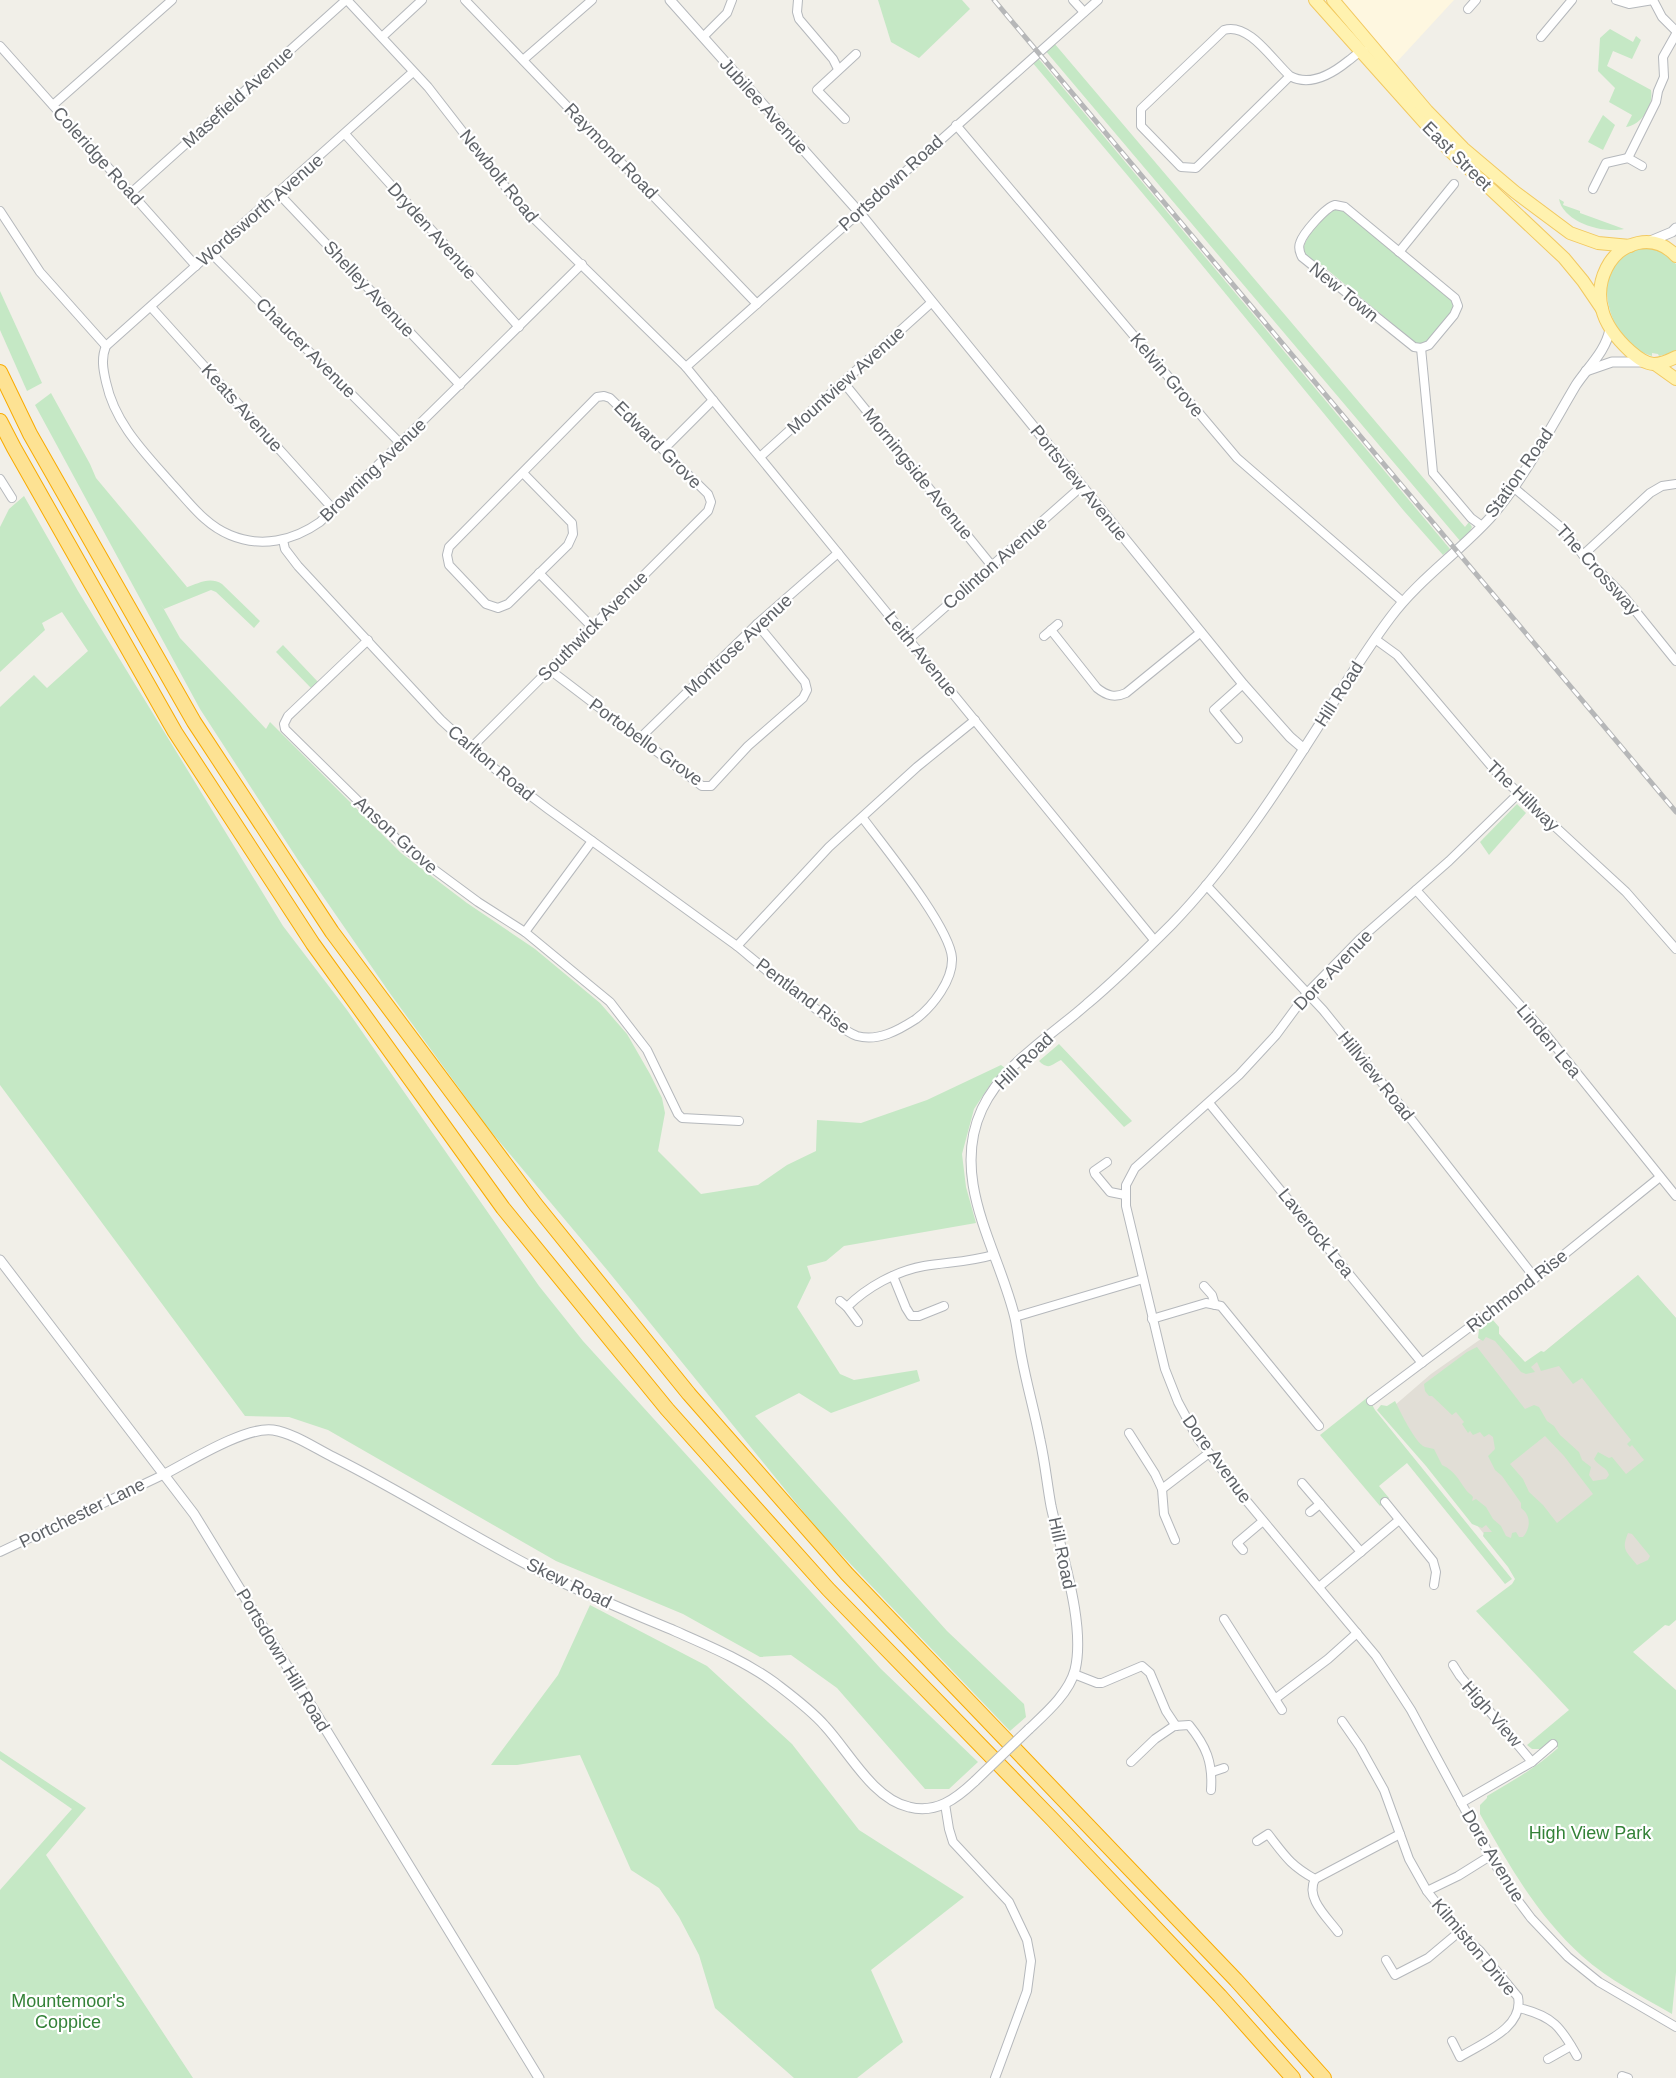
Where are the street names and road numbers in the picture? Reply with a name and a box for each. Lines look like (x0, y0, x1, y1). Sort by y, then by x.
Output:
street label: Masefield Avenue (179, 42, 297, 152)
street label: Jubilee Avenue (716, 54, 812, 158)
street label: Raymond Road (560, 99, 662, 203)
street label: Coleridge Road (49, 103, 147, 209)
street label: East Street (1418, 117, 1496, 195)
street label: Newbolt Road (456, 126, 542, 226)
street label: Portsdown Road (835, 131, 947, 235)
street label: Wordsworth Avenue (193, 150, 327, 270)
street label: Dryden Avenue (383, 179, 481, 283)
street label: Shelley Avenue (319, 237, 419, 341)
street label: New Town (1306, 258, 1382, 326)
street label: Chaucer Avenue (252, 294, 360, 402)
street label: Mountview Avenue (783, 322, 909, 438)
street label: Kelvin Grove (1126, 329, 1208, 421)
street label: Keats Avenue (198, 360, 286, 456)
street label: Edward Grove (610, 397, 706, 493)
street label: Morningside Avenue (859, 404, 977, 544)
street label: Browning Avenue (316, 414, 430, 526)
street label: Portsview Avenue (1026, 421, 1132, 545)
street label: Station Road (1481, 425, 1557, 521)
street label: Colinton Avenue (939, 513, 1051, 613)
street label: The Crossway (1552, 521, 1644, 619)
street label: Southwick Avenue (534, 567, 652, 685)
street label: Montrose Avenue (680, 590, 796, 700)
street label: Leith Avenue (881, 607, 961, 701)
street label: Hill Road (1311, 658, 1367, 730)
street label: Portobello Grove (585, 694, 707, 790)
street label: Carlton Road (444, 721, 538, 805)
street label: The Hillway (1483, 756, 1563, 836)
street label: Anson Grove (350, 792, 442, 878)
street label: Dore Avenue (1290, 926, 1376, 1014)
street label: Pentland Rise (752, 954, 854, 1038)
street label: Linden Lea (1513, 1000, 1586, 1082)
street label: Hillview Road (1334, 1027, 1418, 1125)
street label: Hill Road (991, 1028, 1057, 1094)
street label: Laverock Lea (1274, 1185, 1358, 1282)
street label: Richmond Rise (1463, 1246, 1571, 1336)
street label: Dore Avenue (1178, 1411, 1256, 1507)
street label: Portchester Lane (16, 1474, 148, 1552)
street label: Hill Road (1045, 1515, 1079, 1591)
street label: Skew Road (523, 1554, 615, 1612)
street label: Portsdown Hill Road (232, 1585, 334, 1735)
street label: High View (1458, 1677, 1527, 1752)
street label: Dore Avenue (1458, 1806, 1528, 1906)
street label: Kilmiston Drive (1428, 1895, 1520, 1999)

